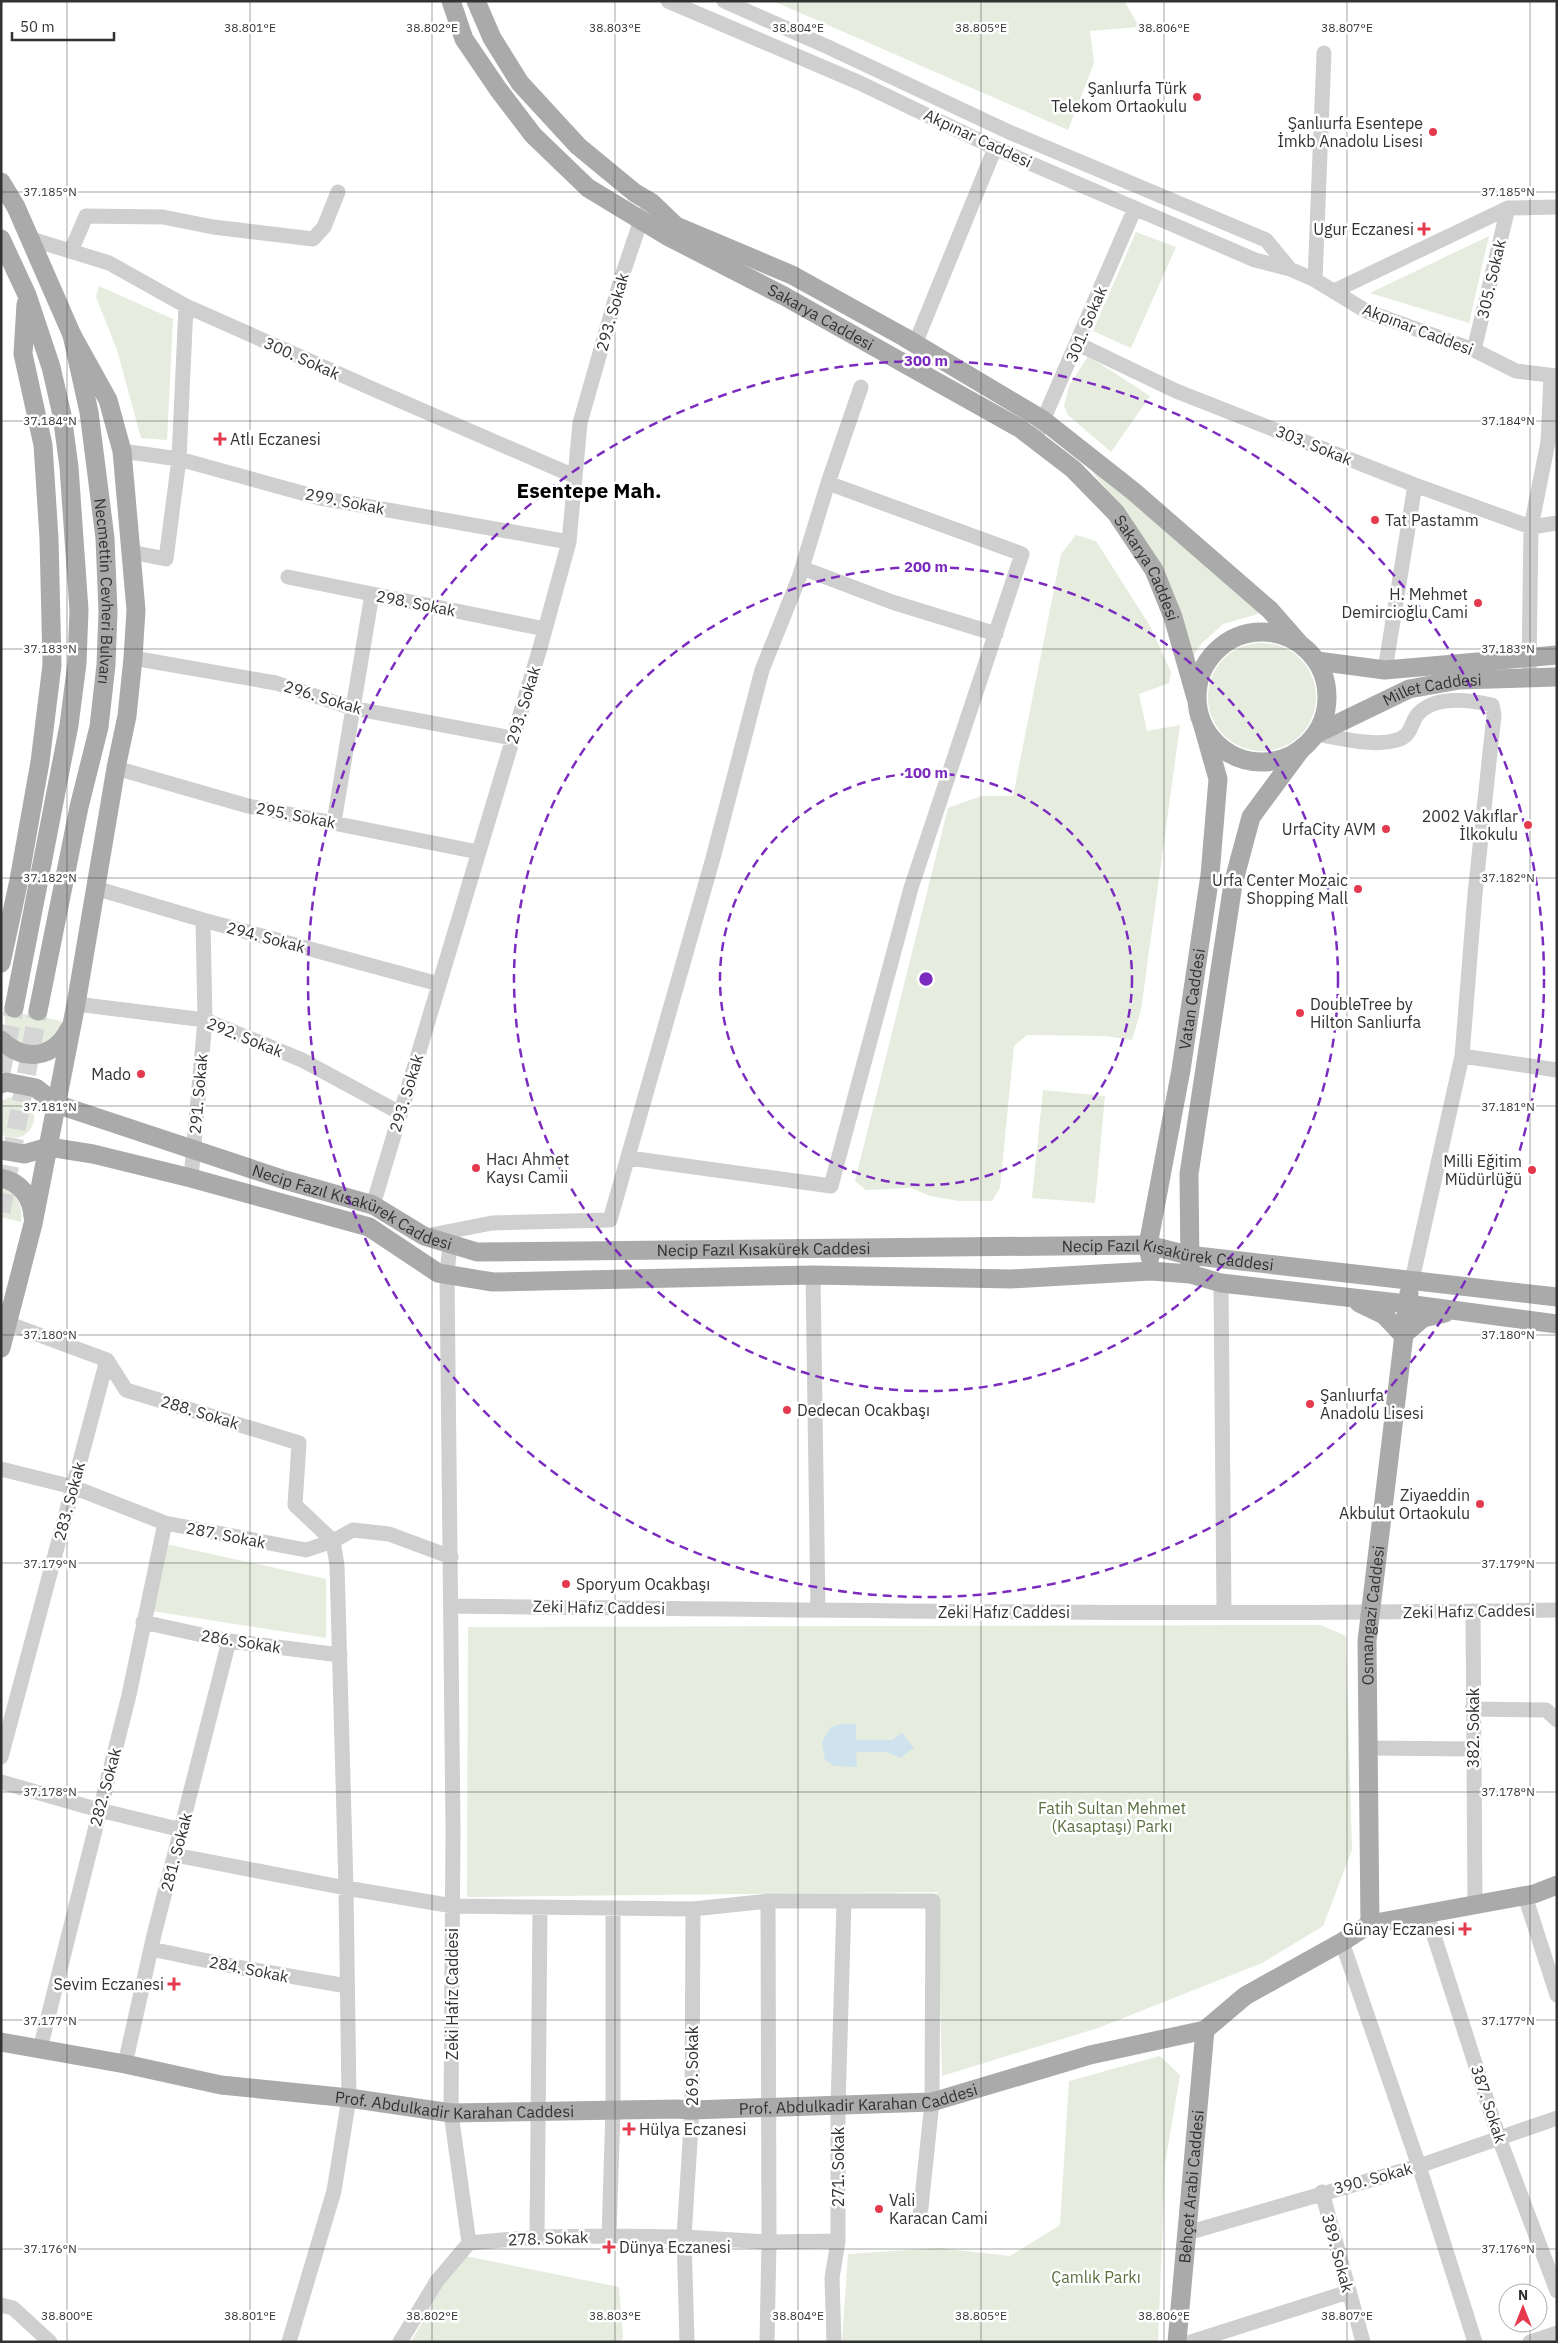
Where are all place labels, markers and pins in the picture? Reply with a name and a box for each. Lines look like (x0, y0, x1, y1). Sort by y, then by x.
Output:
place label: Şanlıurfa Türk Telekom Ortaokulu (1051, 78, 1188, 116)
marker: Şanlıurfa Türk Telekom Ortaokulu (1191, 91, 1203, 103)
place label: Şanlıurfa Esentepe İmkb Anadolu Lisesi (1277, 113, 1423, 151)
marker: Şanlıurfa Esentepe İmkb Anadolu Lisesi (1427, 126, 1439, 138)
place label: Ugur Eczanesi (1313, 219, 1414, 239)
marker: Ugur Eczanesi (1418, 223, 1430, 235)
place label: Atlı Eczanesi (230, 429, 321, 449)
marker: Atlı Eczanesi (214, 433, 226, 445)
place label: Tat Pastamm (1385, 510, 1479, 530)
marker: Tat Pastamm (1369, 514, 1381, 526)
place label: H. Mehmet Demircioğlu Cami (1342, 584, 1468, 622)
marker: H. Mehmet Demircioğlu Cami (1472, 597, 1484, 609)
place label: 2002 Vakıflar İlkokulu (1422, 806, 1518, 844)
place label: UrfaCity AVM (1282, 819, 1376, 839)
marker: 2002 Vakıflar İlkokulu (1522, 819, 1534, 831)
marker: UrfaCity AVM (1380, 823, 1392, 835)
place label: Urfa Center Mozaic Shopping Mall (1212, 870, 1348, 908)
marker: Urfa Center Mozaic Shopping Mall (1352, 883, 1364, 895)
centre of rings (917, 970, 935, 988)
place label: DoubleTree by Hilton Sanliurfa (1310, 994, 1421, 1032)
marker: DoubleTree by Hilton Sanliurfa (1294, 1007, 1306, 1019)
place label: Mado (91, 1064, 131, 1084)
marker: Mado (135, 1068, 147, 1080)
place label: Hacı Ahmet Kaysı Camii (486, 1149, 569, 1187)
place label: Milli Eğitim Müdürlüğü (1443, 1151, 1522, 1189)
marker: Hacı Ahmet Kaysı Camii (470, 1162, 482, 1174)
marker: Milli Eğitim Müdürlüğü (1526, 1164, 1538, 1176)
place label: Şanlıurfa Anadolu Lisesi (1320, 1385, 1424, 1423)
marker: Şanlıurfa Anadolu Lisesi (1304, 1398, 1316, 1410)
place label: Dedecan Ocakbaşı (797, 1400, 930, 1420)
marker: Dedecan Ocakbaşı (781, 1404, 793, 1416)
place label: Ziyaeddin Akbulut Ortaokulu (1339, 1485, 1470, 1523)
marker: Ziyaeddin Akbulut Ortaokulu (1474, 1498, 1486, 1510)
place label: Sporyum Ocakbaşı (576, 1574, 710, 1594)
marker: Sporyum Ocakbaşı (560, 1578, 572, 1590)
place label: Günay Eczanesi (1343, 1919, 1455, 1939)
marker: Günay Eczanesi (1459, 1923, 1471, 1935)
place label: Sevim Eczanesi (54, 1974, 164, 1994)
marker: Sevim Eczanesi (168, 1978, 180, 1990)
place label: Hülya Eczanesi (639, 2119, 747, 2139)
marker: Hülya Eczanesi (623, 2123, 635, 2135)
place label: Vali Karacan Cami (889, 2190, 988, 2228)
marker: Vali Karacan Cami (873, 2203, 885, 2215)
place label: Dünya Eczanesi (619, 2237, 731, 2257)
marker: Dünya Eczanesi (603, 2241, 615, 2253)

